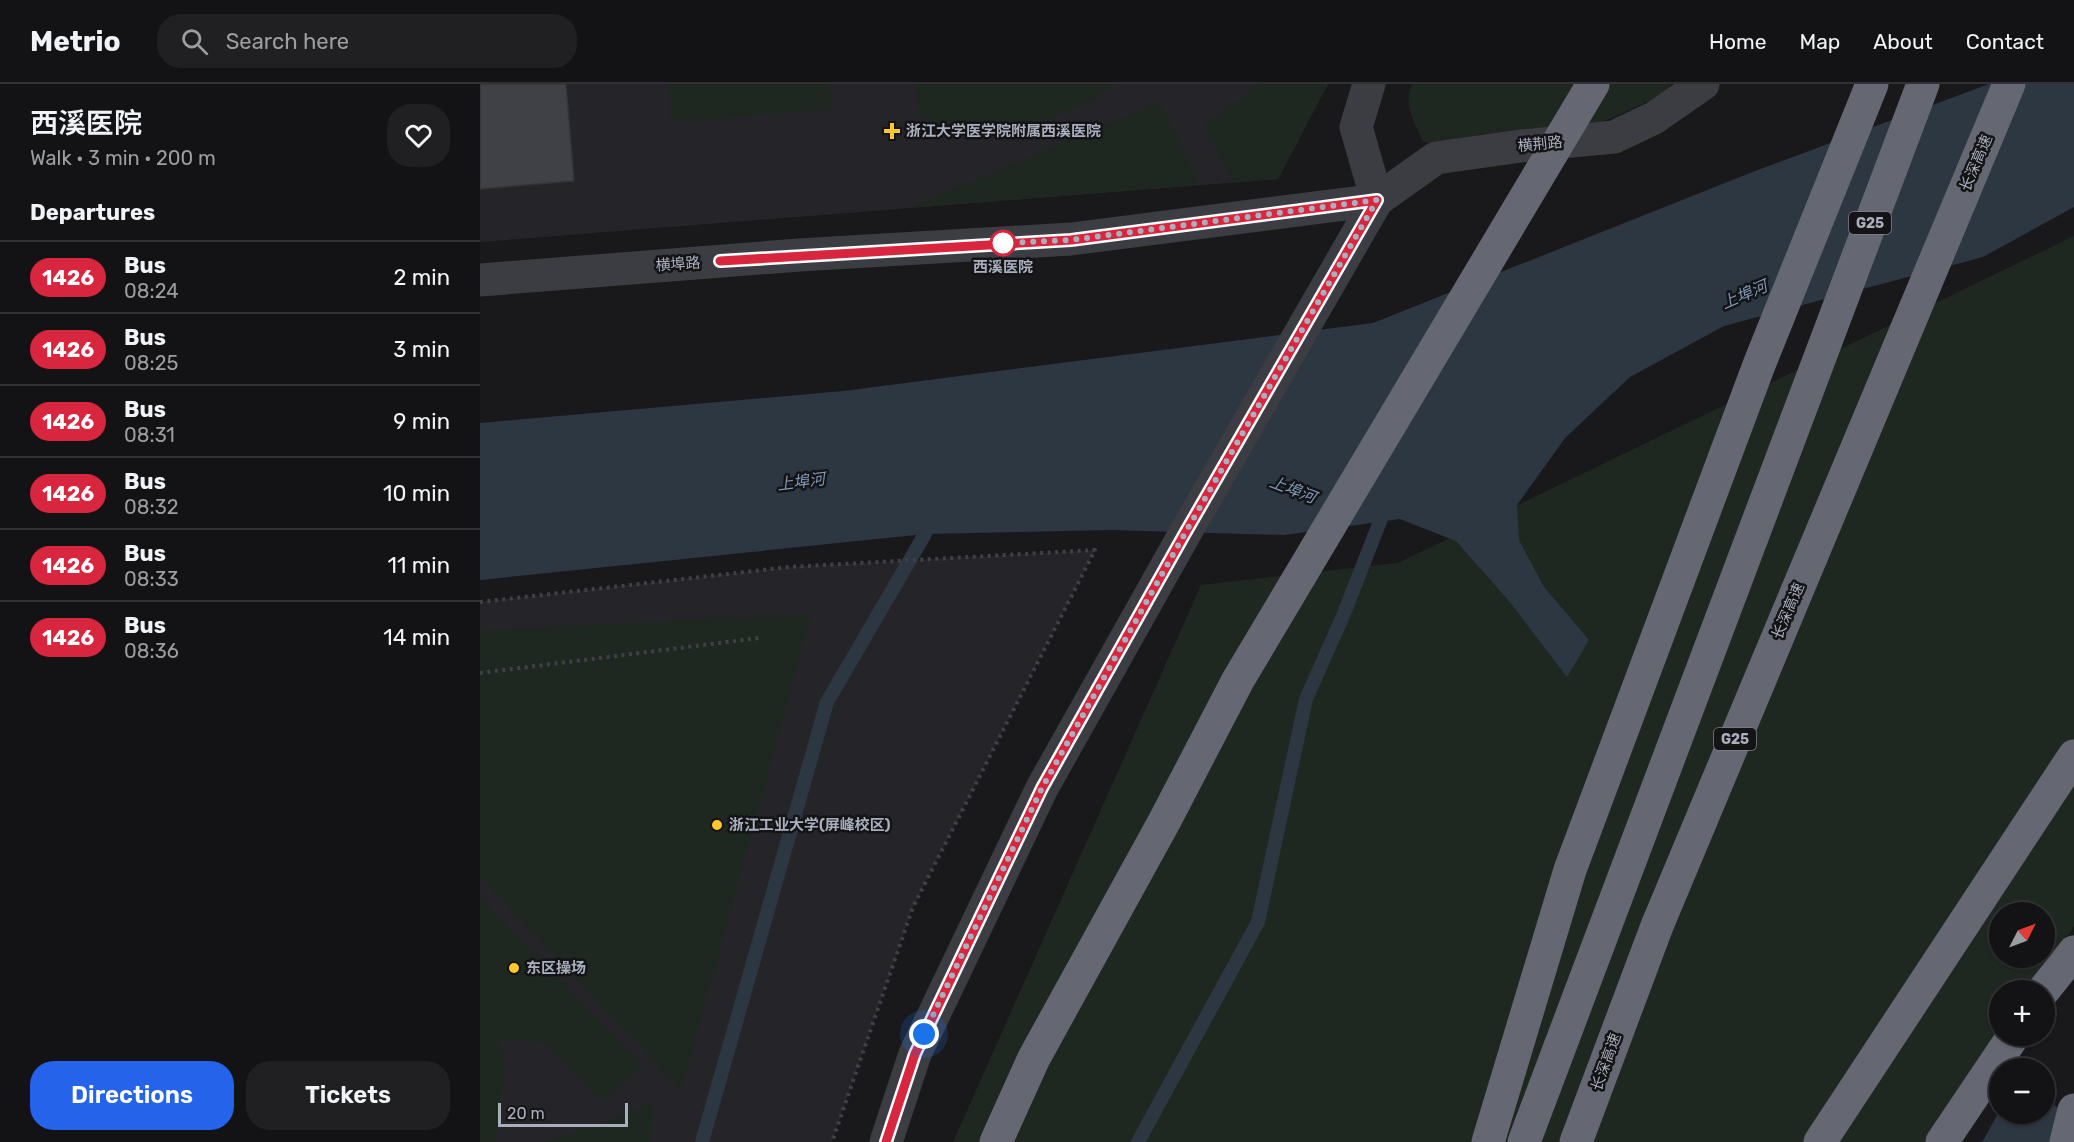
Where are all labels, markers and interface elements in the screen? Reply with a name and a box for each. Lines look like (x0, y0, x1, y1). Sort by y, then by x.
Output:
search box (157, 14, 577, 68)
text: Metrio (30, 25, 121, 58)
icon: search (178, 25, 211, 58)
text: Search here (226, 28, 349, 55)
text: Home (1709, 29, 1766, 54)
text: Map (1799, 29, 1840, 54)
text: About (1873, 29, 1933, 54)
text: Contact (1966, 29, 2044, 54)
button: heart (387, 104, 450, 167)
text: 西溪医院 (30, 107, 142, 140)
marker: 浙江大学医学院附属西溪医院 (883, 122, 901, 140)
place label: 浙江大学医学院附属西溪医院 (906, 122, 1101, 140)
street label: 长深高速 (1956, 132, 1996, 194)
street label: 横荆路 (1517, 133, 1563, 155)
text: Walk · 3 min · 200 m (30, 146, 216, 170)
text: Departures (30, 199, 155, 226)
road number: G25 (1849, 212, 1891, 234)
marker: 西溪医院 (990, 230, 1016, 256)
text: Bus (124, 252, 166, 279)
street label: 横埠路 (655, 253, 701, 275)
place label: 西溪医院 (973, 258, 1033, 276)
text: 2 min (393, 264, 450, 291)
text: 1426 (42, 265, 94, 290)
water label: 上埠河 (1718, 275, 1773, 313)
text: 08:24 (124, 279, 179, 303)
text: Bus (124, 324, 166, 351)
text: 3 min (393, 336, 450, 363)
text: 1426 (42, 337, 94, 362)
text: 08:25 (124, 351, 178, 375)
text: Bus (124, 396, 166, 423)
text: 9 min (393, 408, 450, 435)
text: 1426 (42, 409, 94, 434)
text: 08:31 (124, 423, 175, 447)
text: Bus (124, 468, 166, 495)
water label: 上埠河 (776, 469, 829, 494)
water label: 上埠河 (1267, 472, 1321, 508)
text: 10 min (383, 480, 450, 507)
text: 1426 (42, 481, 94, 506)
text: 08:32 (124, 495, 178, 519)
text: Bus (124, 540, 166, 567)
text: 11 min (388, 552, 450, 579)
text: 1426 (42, 553, 94, 578)
text: 08:33 (124, 567, 179, 591)
street label: 长深高速 (1768, 580, 1808, 642)
text: Bus (124, 612, 166, 639)
text: 14 min (383, 624, 450, 651)
text: 1426 (42, 625, 94, 650)
text: 08:36 (124, 639, 179, 663)
road number: G25 (1714, 728, 1756, 750)
place label: 浙江工业大学(屏峰校区) (729, 816, 891, 834)
marker: 浙江工业大学(屏峰校区) (710, 818, 724, 832)
north arrow (1989, 902, 2055, 968)
map controls (1989, 902, 2055, 1124)
place label: 东区操场 (526, 959, 586, 977)
marker: 东区操场 (507, 961, 521, 975)
button: + (1989, 980, 2055, 1046)
your location (909, 1019, 939, 1049)
street label: 长深高速 (1587, 1031, 1625, 1093)
button: − (1989, 1058, 2055, 1124)
button: Directions (30, 1061, 234, 1130)
button: Tickets (246, 1061, 450, 1130)
scale bar (498, 1100, 628, 1128)
text: 20 m (507, 1104, 545, 1123)

